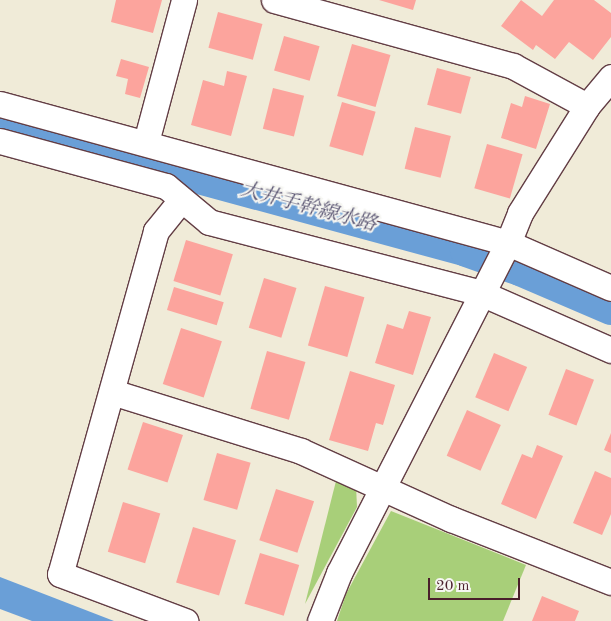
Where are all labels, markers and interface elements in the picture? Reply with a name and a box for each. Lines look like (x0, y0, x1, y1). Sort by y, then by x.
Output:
water label: 大井手幹線水路 (237, 178, 379, 238)
scale bar (431, 568, 524, 600)
text: 20 m (436, 579, 470, 594)

